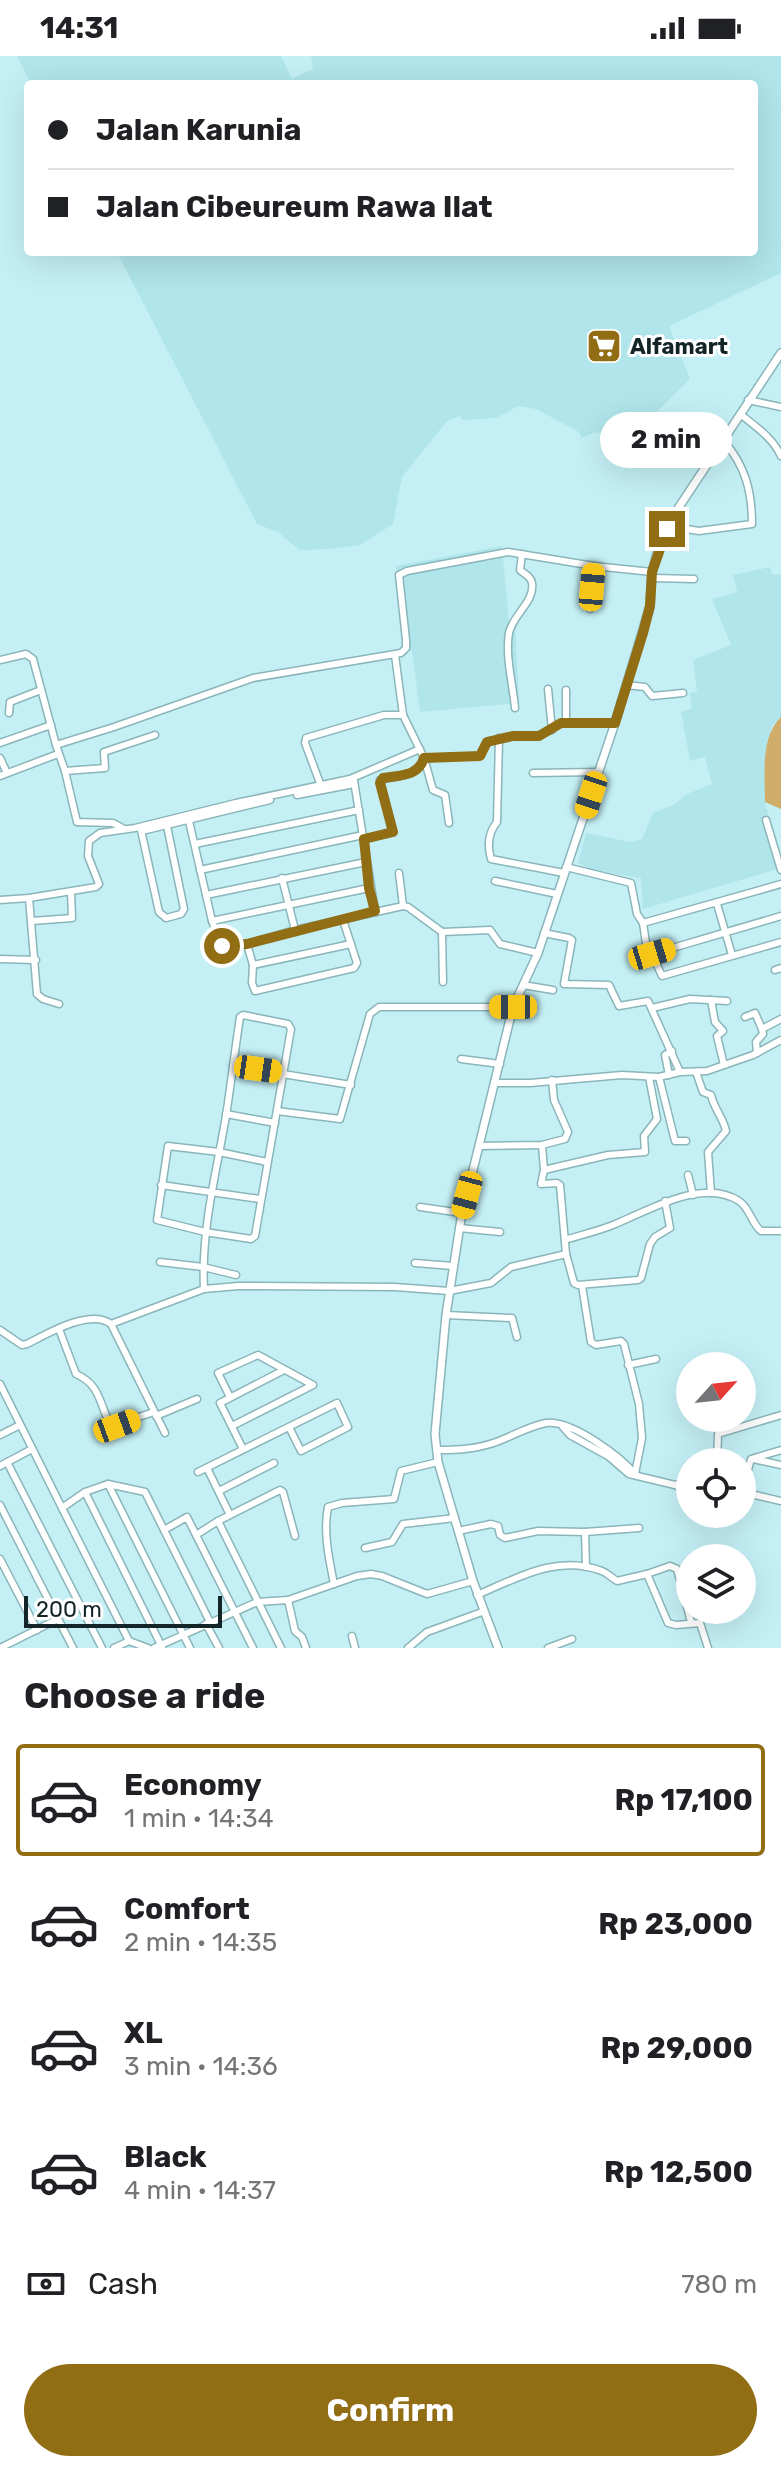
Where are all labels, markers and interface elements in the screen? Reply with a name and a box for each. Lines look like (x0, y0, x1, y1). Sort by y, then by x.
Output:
text: 14:31 (40, 10, 118, 46)
text: Jalan Karunia (96, 112, 302, 148)
text: Jalan Cibeureum Rawa Ilat (96, 189, 493, 225)
supermarket icon: Alfamart (585, 327, 623, 365)
place label: Alfamart (630, 333, 728, 360)
callout: 2 min (601, 413, 733, 469)
text: 2 min (631, 424, 701, 455)
route end (649, 511, 685, 547)
car (578, 562, 606, 612)
car (572, 768, 610, 822)
route start (204, 928, 240, 964)
car (626, 936, 678, 972)
car (489, 995, 537, 1019)
car (233, 1054, 283, 1084)
car (449, 1169, 485, 1221)
north arrow (676, 1352, 756, 1432)
map controls (676, 1352, 756, 1624)
car (90, 1407, 144, 1445)
button: locate (676, 1448, 756, 1528)
button: layers (676, 1544, 756, 1624)
scale bar (24, 1592, 222, 1628)
text: 200 m (36, 1596, 102, 1623)
text: Choose a ride (24, 1674, 265, 1717)
icon: car (28, 1764, 100, 1836)
text: Economy (124, 1767, 262, 1803)
text: Rp 17,100 (614, 1782, 753, 1818)
text: 1 min · 14:34 (124, 1803, 274, 1834)
icon: car (28, 1888, 100, 1960)
text: Comfort (124, 1891, 250, 1927)
text: Rp 23,000 (598, 1906, 753, 1942)
text: 2 min · 14:35 (124, 1927, 277, 1958)
icon: car (28, 2012, 100, 2084)
text: XL (124, 2015, 163, 2051)
text: Rp 29,000 (600, 2030, 753, 2066)
text: 3 min · 14:36 (124, 2051, 278, 2082)
icon: car (28, 2136, 100, 2208)
text: Black (124, 2139, 207, 2175)
text: Rp 12,500 (604, 2154, 753, 2190)
text: 4 min · 14:37 (124, 2175, 276, 2206)
icon: cash (24, 2262, 68, 2306)
text: Cash (88, 2266, 158, 2302)
text: 780 m (681, 2269, 757, 2300)
button: Confirm (24, 2364, 757, 2456)

